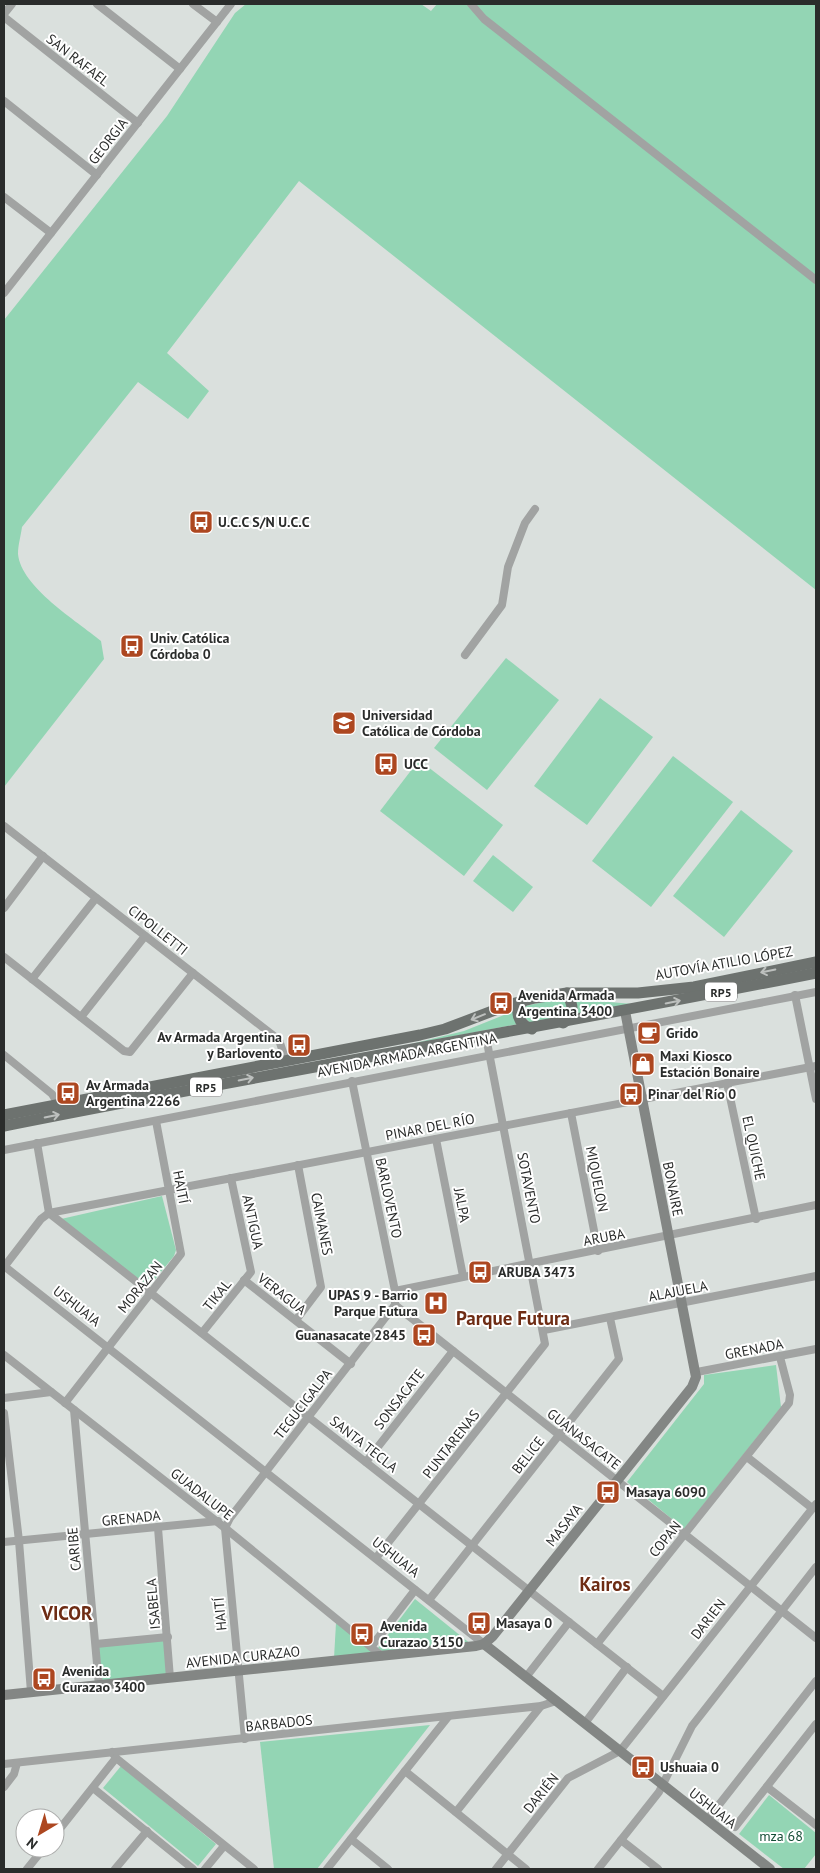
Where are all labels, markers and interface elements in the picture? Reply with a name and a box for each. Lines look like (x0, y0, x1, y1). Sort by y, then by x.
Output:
street label: SAN RAFAEL (43, 30, 113, 90)
street label: GEORGIA (84, 113, 132, 168)
bus stop icon: U.C.C S/N U.C.C (188, 509, 214, 535)
place label: U.C.C S/N U.C.C (218, 513, 310, 531)
place label: Univ. Católica Córdoba 0 (150, 629, 230, 663)
bus stop icon: Univ. Católica Córdoba 0 (119, 633, 145, 659)
place label: Universidad Católica de Córdoba (362, 706, 481, 740)
school or university icon: Universidad Católica de Córdoba (331, 710, 357, 736)
bus stop icon: UCC (373, 751, 399, 777)
place label: UCC (404, 755, 428, 773)
street label: CIPOLLETTI (124, 901, 192, 959)
street label: AUTOVÍA ATILIO LÓPEZ (654, 942, 794, 984)
one-way arrow (761, 967, 777, 977)
road number: RP5 (705, 982, 737, 1002)
place label: Avenida Armada Argentina 3400 (518, 986, 614, 1020)
bus stop icon: Avenida Armada Argentina 3400 (488, 990, 514, 1016)
one-way arrow (664, 996, 680, 1006)
one-way arrow (471, 1013, 486, 1022)
cafe icon: Grido (636, 1020, 662, 1046)
place label: Grido (666, 1024, 699, 1042)
place label: Av Armada Argentina y Barlovento (157, 1028, 282, 1062)
street label: AVENIDA ARMADA ARGENTINA (316, 1029, 499, 1081)
bus stop icon: Av Armada Argentina y Barlovento (286, 1032, 312, 1058)
place label: Maxi Kiosco Estación Bonaire (660, 1047, 760, 1081)
shop icon: Maxi Kiosco Estación Bonaire (630, 1051, 656, 1077)
one-way arrow (237, 1074, 253, 1084)
place label: Av Armada Argentina 2266 (86, 1076, 180, 1110)
road number: RP5 (190, 1078, 222, 1096)
bus stop icon: Av Armada Argentina 2266 (55, 1080, 81, 1106)
bus stop icon: Pinar del Río 0 (618, 1081, 644, 1107)
place label: Pinar del Río 0 (648, 1085, 736, 1103)
street label: PINAR DEL RÍO (384, 1110, 476, 1144)
one-way arrow (43, 1111, 59, 1121)
street label: EL QUICHE (738, 1114, 770, 1182)
street label: MIQUELON (582, 1145, 612, 1213)
street label: SOTAVENTO (513, 1151, 545, 1225)
street label: BARLOVENTO (372, 1156, 406, 1240)
street label: BONAIRE (659, 1160, 687, 1218)
street label: HAITÍ (169, 1169, 193, 1206)
street label: JALPA (450, 1185, 474, 1225)
street label: CAIMANES (307, 1191, 337, 1257)
street label: ANTIGUA (238, 1193, 268, 1252)
street label: ARUBA (582, 1224, 627, 1250)
street label: MORAZAN (114, 1257, 166, 1317)
bus stop icon: ARUBA 3473 (467, 1259, 493, 1285)
place label: ARUBA 3473 (498, 1263, 575, 1281)
street label: VERAGUA (253, 1269, 311, 1319)
street label: TIKAL (199, 1276, 235, 1314)
street label: ALAJUELA (647, 1276, 710, 1306)
street label: USHUAIA (50, 1282, 105, 1331)
place label: UPAS 9 - Barrio Parque Futura (328, 1286, 418, 1320)
hospital icon: UPAS 9 - Barrio Parque Futura (423, 1290, 449, 1316)
district label: Parque Futura (456, 1306, 570, 1330)
bus stop icon: Guanasacate 2845 (411, 1322, 437, 1348)
place label: Guanasacate 2845 (295, 1326, 406, 1344)
street label: GRENADA (723, 1334, 785, 1363)
street label: TEGUCIGALPA (270, 1365, 336, 1443)
street label: SONSACATE (370, 1365, 428, 1433)
street label: GUANASACATE (543, 1405, 625, 1473)
street label: PUNTARENAS (419, 1406, 483, 1482)
street label: SANTA TECLA (326, 1412, 402, 1477)
street label: BELICE (508, 1433, 548, 1477)
street label: GUADALUPE (167, 1464, 237, 1524)
bus stop icon: Masaya 6090 (595, 1479, 621, 1505)
place label: Masaya 6090 (626, 1483, 706, 1501)
street label: MASAYA (542, 1500, 587, 1550)
street label: GRENADA (101, 1506, 162, 1530)
street label: COPAN (645, 1517, 685, 1561)
street label: CARIBE (63, 1526, 85, 1572)
street label: USHUAIA (369, 1533, 424, 1582)
district label: Kairos (580, 1572, 630, 1596)
street label: ISABELA (142, 1577, 164, 1630)
street label: DARIEN (687, 1595, 729, 1643)
street label: HAITÍ (209, 1596, 230, 1631)
district label: VICOR (40, 1601, 93, 1625)
bus stop icon: Masaya 0 (466, 1610, 492, 1636)
place label: Masaya 0 (496, 1614, 552, 1632)
place label: Avenida Curazao 3150 (380, 1617, 463, 1651)
bus stop icon: Avenida Curazao 3150 (349, 1621, 375, 1647)
street label: AVENIDA CURAZAO (185, 1642, 301, 1672)
place label: Avenida Curazao 3400 (62, 1662, 145, 1696)
bus stop icon: Avenida Curazao 3400 (31, 1666, 57, 1692)
street label: BARBADOS (245, 1711, 313, 1735)
bus stop icon: Ushuaia 0 (630, 1754, 656, 1780)
place label: Ushuaia 0 (660, 1758, 719, 1776)
street label: DARIÉN (519, 1769, 563, 1817)
street label: USHUAIA (686, 1784, 741, 1833)
north arrow (15, 1808, 65, 1858)
park label: mza 68 (759, 1827, 803, 1845)
text: N (23, 1833, 41, 1853)

